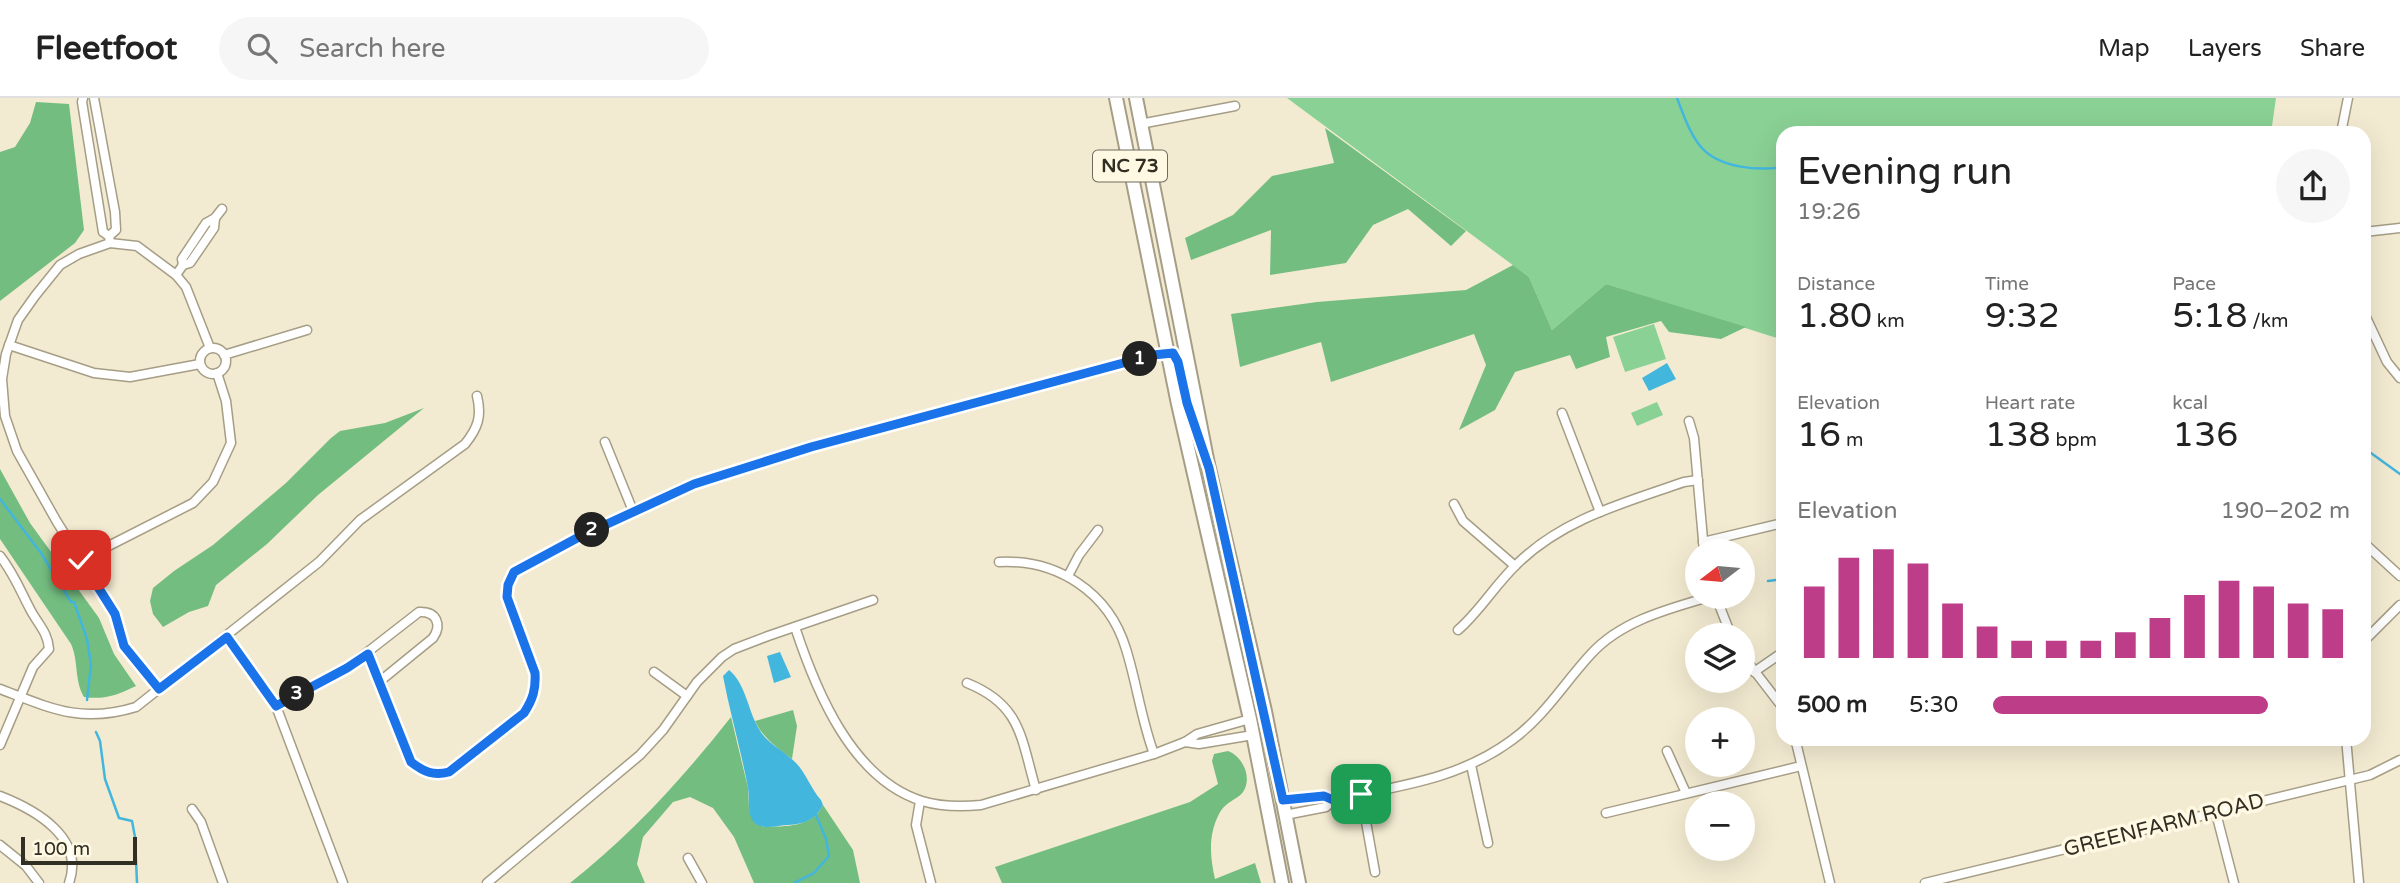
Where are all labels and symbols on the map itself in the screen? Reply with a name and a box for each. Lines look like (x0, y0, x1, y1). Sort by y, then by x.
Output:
road number: NC 73 (1093, 150, 1167, 181)
pin: 1 (1122, 342, 1158, 376)
pin: 2 (574, 512, 610, 548)
pin (51, 530, 111, 590)
north arrow (1685, 539, 1755, 609)
pin: 3 (280, 676, 314, 712)
pin (1331, 764, 1391, 824)
street label: GREENFARM ROAD (2061, 788, 2267, 862)
scale bar (21, 834, 136, 866)

